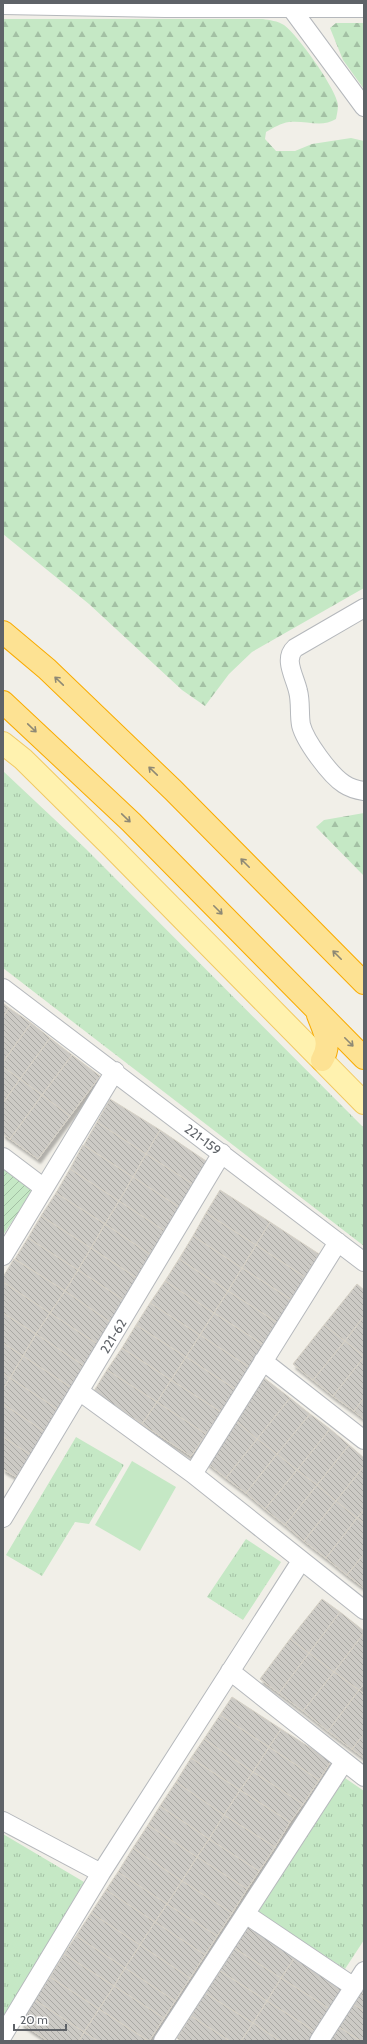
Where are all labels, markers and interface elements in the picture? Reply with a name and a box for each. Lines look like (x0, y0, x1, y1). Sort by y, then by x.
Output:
one-way arrow (54, 676, 64, 686)
one-way arrow (27, 723, 37, 733)
one-way arrow (148, 766, 158, 776)
one-way arrow (121, 813, 131, 822)
one-way arrow (240, 858, 250, 868)
one-way arrow (213, 905, 223, 915)
one-way arrow (332, 950, 341, 960)
one-way arrow (344, 1037, 354, 1047)
street label: 221-159 (181, 1120, 225, 1158)
street label: 221-62 (96, 1316, 130, 1356)
scale bar (14, 2006, 66, 2032)
text: 20 m (20, 2012, 48, 2027)

